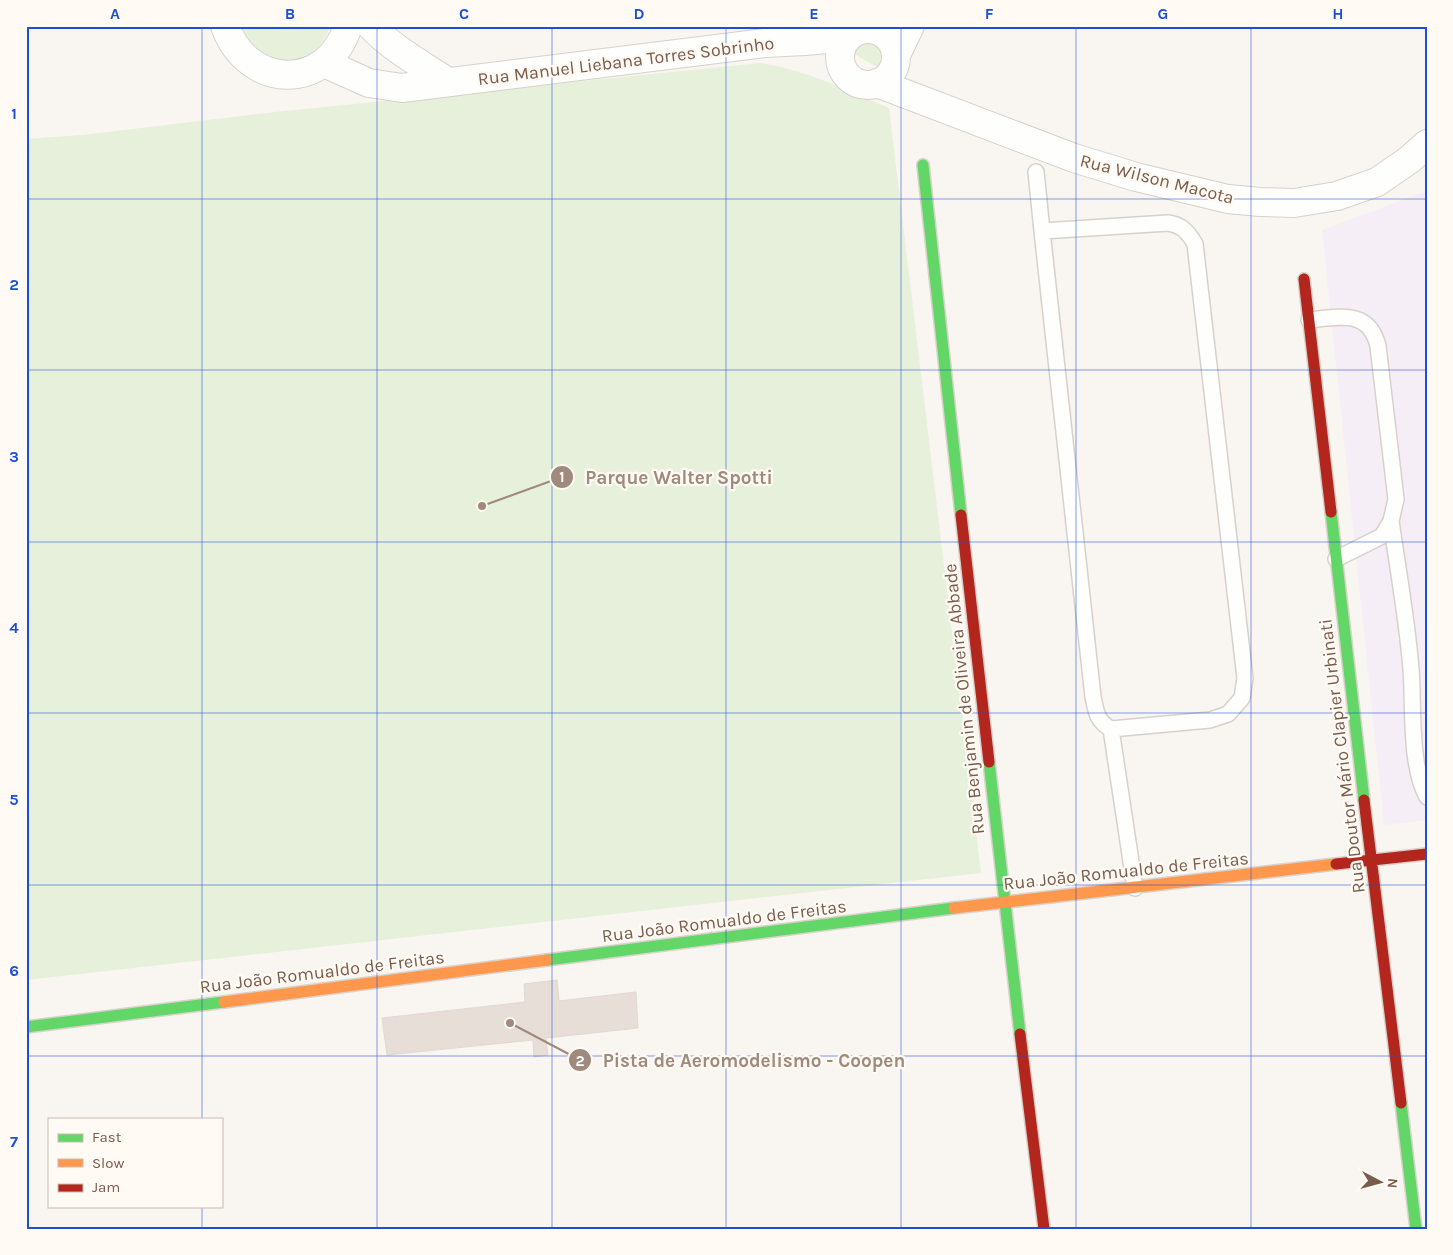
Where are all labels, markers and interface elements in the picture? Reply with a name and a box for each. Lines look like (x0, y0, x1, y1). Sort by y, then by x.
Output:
text: A (110, 4, 120, 23)
text: B (285, 4, 295, 23)
text: C (459, 4, 469, 23)
text: D (634, 4, 645, 23)
text: E (809, 4, 819, 23)
text: F (985, 4, 994, 23)
text: G (1158, 4, 1168, 23)
text: H (1332, 4, 1344, 23)
street label: Rua Manuel Liebana Torres Sobrinho (477, 32, 775, 90)
text: 1 (11, 104, 17, 123)
street label: Rua Wilson Macota (1078, 149, 1236, 209)
text: 2 (9, 275, 19, 294)
text: 3 (9, 447, 19, 466)
callout: Parque Walter Spotti (550, 460, 783, 494)
text: Parque Walter Spotti (585, 467, 773, 489)
text: 1 (559, 468, 565, 486)
street label: Rua Benjamin de Oliveira Abbade (939, 562, 989, 836)
text: 4 (9, 618, 19, 637)
street label: Rua Doutor Mário Clapier Urbinati (1314, 618, 1370, 894)
text: 5 (9, 790, 19, 809)
street label: Rua João Romualdo de Freitas (1002, 847, 1250, 895)
street label: Rua João Romualdo de Freitas (600, 895, 848, 947)
street label: Rua João Romualdo de Freitas (198, 946, 446, 998)
text: 6 (9, 961, 19, 980)
callout: Pista de Aeromodelismo - Coopen (568, 1043, 915, 1077)
text: Pista de Aeromodelismo - Coopen (603, 1050, 905, 1072)
text: 2 (575, 1052, 585, 1070)
legend (48, 1118, 222, 1208)
text: Fast (92, 1128, 122, 1146)
text: 7 (10, 1132, 18, 1151)
text: Slow (92, 1154, 124, 1172)
north arrow (1356, 1158, 1406, 1208)
text: N (1383, 1177, 1401, 1189)
text: Jam (92, 1178, 120, 1196)

